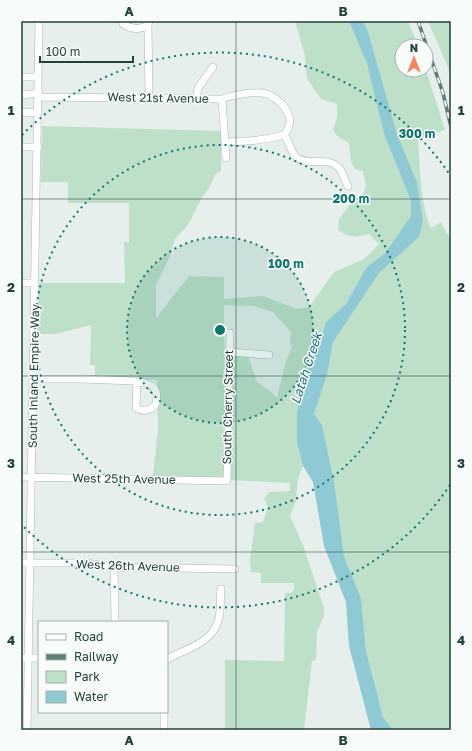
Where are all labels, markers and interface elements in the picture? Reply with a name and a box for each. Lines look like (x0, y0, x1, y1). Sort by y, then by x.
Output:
text: A (124, 3, 134, 19)
text: B (338, 3, 348, 19)
scale bar (40, 38, 133, 64)
north arrow (394, 38, 434, 78)
text: N (410, 41, 418, 54)
text: 100 m (46, 44, 80, 59)
street label: West 21st Avenue (107, 89, 209, 106)
text: 1 (8, 102, 15, 118)
text: 1 (458, 102, 465, 118)
text: 300 m (399, 126, 435, 141)
text: 200 m (333, 191, 369, 206)
text: 100 m (268, 256, 304, 271)
text: 2 (7, 279, 15, 295)
text: 2 (457, 279, 465, 295)
street label: South Inland Empire Way (25, 303, 42, 448)
centre of rings (213, 323, 227, 337)
water label: Latah Creek (287, 328, 326, 406)
street label: South Cherry Street (219, 349, 236, 465)
text: 3 (7, 455, 15, 471)
text: 3 (457, 455, 465, 471)
street label: West 25th Avenue (72, 470, 176, 487)
street label: West 26th Avenue (76, 556, 180, 575)
legend (38, 621, 168, 713)
text: Road (74, 629, 103, 644)
text: 4 (7, 632, 15, 648)
text: 4 (457, 632, 465, 648)
text: Railway (74, 649, 119, 664)
text: Park (74, 669, 100, 684)
text: Water (74, 689, 108, 704)
text: A (124, 732, 134, 748)
text: B (338, 732, 348, 748)

